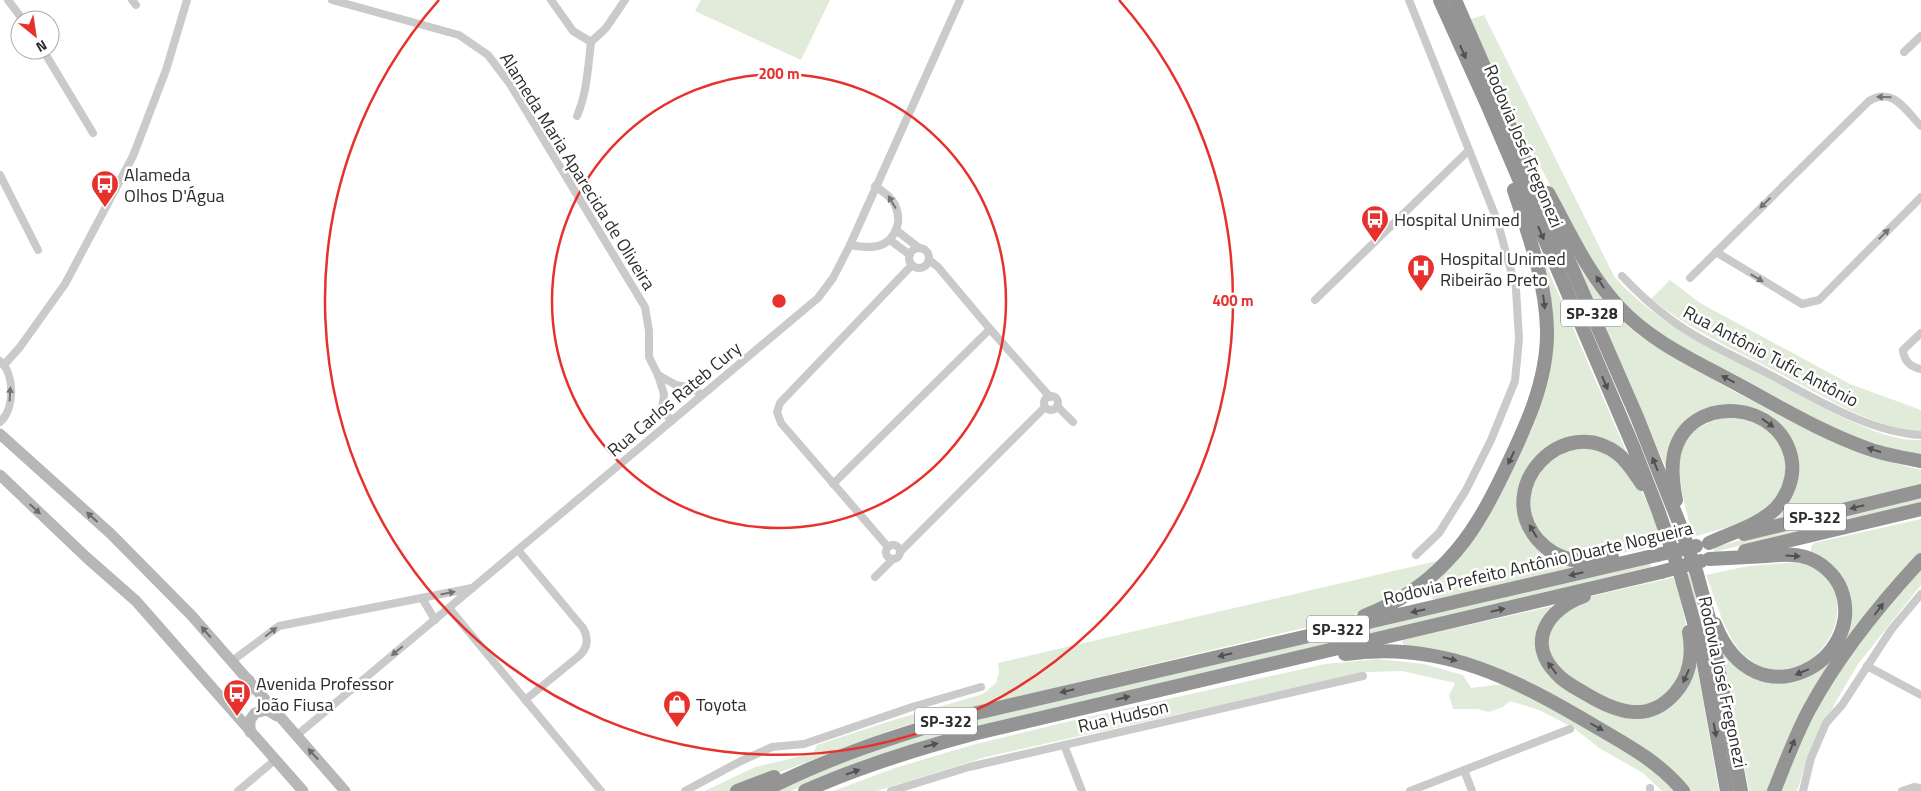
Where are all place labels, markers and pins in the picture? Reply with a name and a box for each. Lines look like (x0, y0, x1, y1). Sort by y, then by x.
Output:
place label: Alameda Olhos D'Água (124, 161, 225, 209)
bus stop icon: Alameda Olhos D'Água (90, 169, 120, 208)
bus stop icon: Hospital Unimed (1360, 204, 1390, 243)
place label: Hospital Unimed (1394, 206, 1520, 233)
place label: Hospital Unimed Ribeirão Preto (1440, 245, 1566, 293)
hospital icon: Hospital Unimed Ribeirão Preto (1406, 253, 1436, 292)
centre of rings (770, 292, 788, 310)
place label: Avenida Professor João Fiusa (256, 670, 394, 718)
bus stop icon: Avenida Professor João Fiusa (222, 678, 252, 717)
shop icon: Toyota (662, 689, 692, 728)
place label: Toyota (696, 691, 746, 718)

